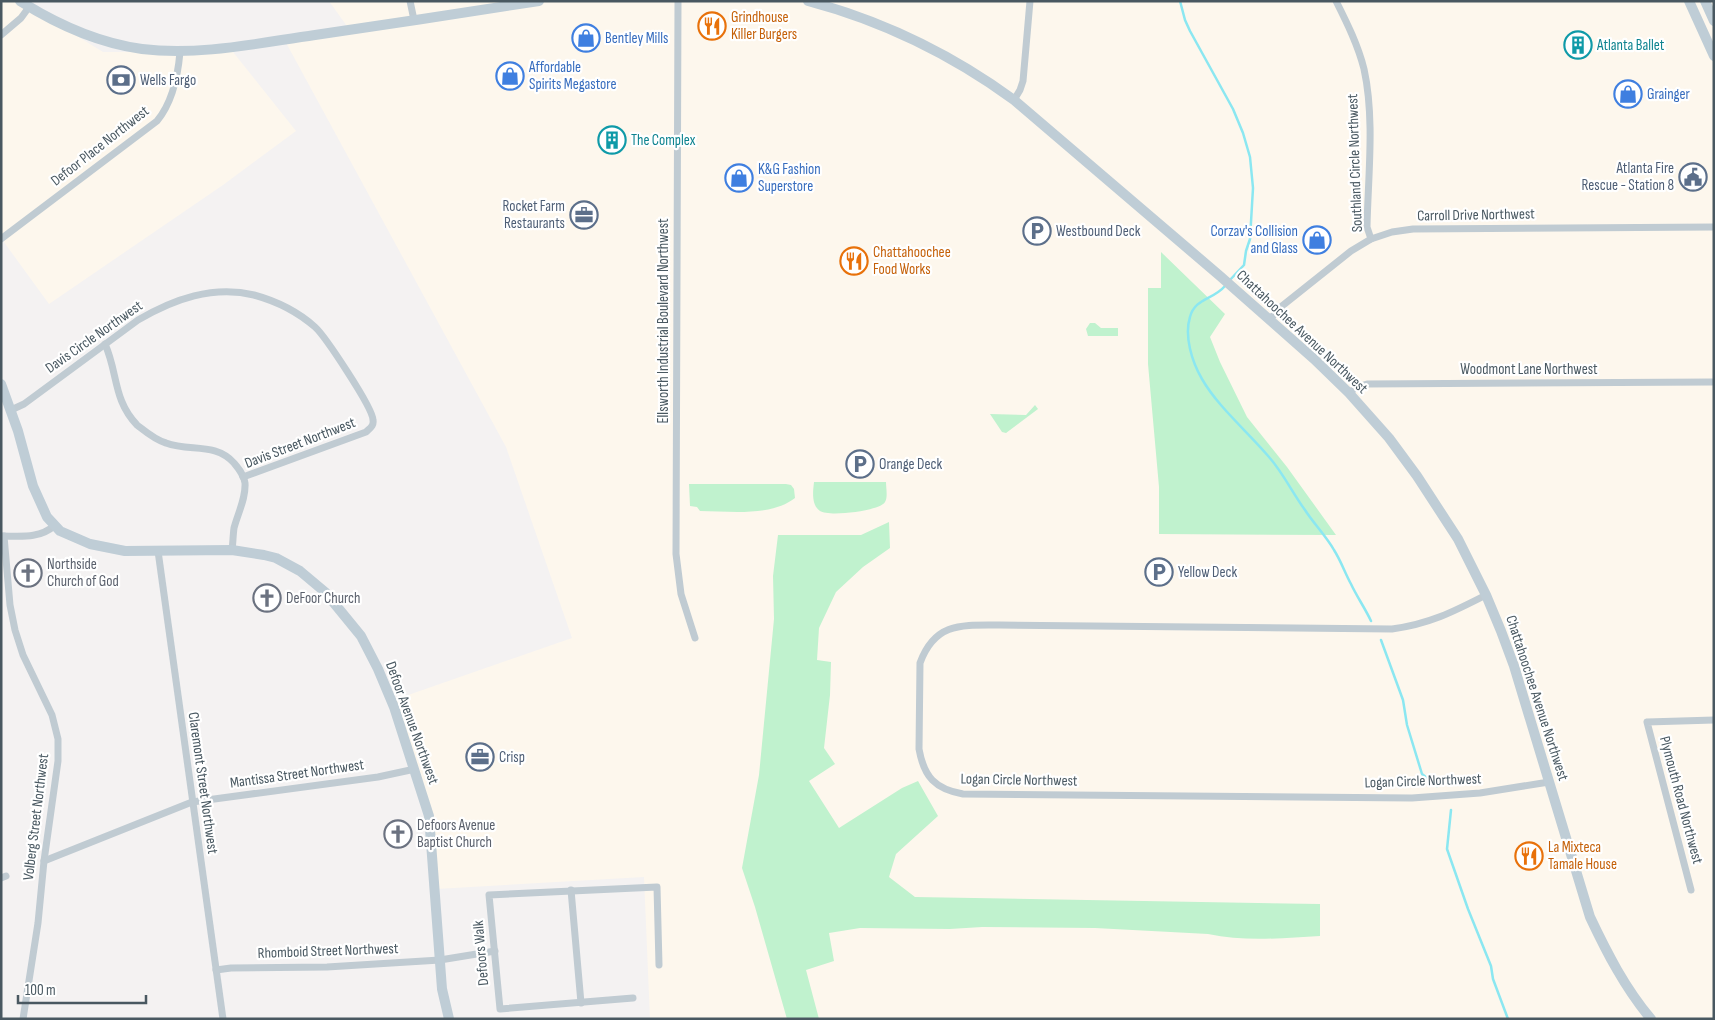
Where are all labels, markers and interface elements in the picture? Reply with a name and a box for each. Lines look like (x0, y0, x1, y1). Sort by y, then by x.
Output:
place label: Grindhouse Killer Burgers (731, 8, 797, 44)
restaurant icon: Grindhouse Killer Burgers (697, 11, 727, 41)
shop icon: Bentley Mills (571, 23, 601, 53)
place label: Bentley Mills (605, 29, 668, 48)
building icon: Atlanta Ballet (1563, 30, 1593, 60)
place label: Atlanta Ballet (1596, 36, 1665, 55)
place label: Affordable Spirits Megastore (528, 58, 616, 94)
shop icon: Affordable Spirits Megastore (495, 61, 525, 91)
bank icon: Wells Fargo (106, 65, 136, 95)
place label: Wells Fargo (140, 71, 196, 90)
shop icon: Grainger (1613, 79, 1643, 109)
place label: Grainger (1647, 85, 1691, 104)
street label: Southland Circle Northwest (1343, 93, 1367, 233)
street label: Defoor Place Northwest (47, 101, 153, 190)
building icon: The Complex (597, 125, 627, 155)
place label: The Complex (631, 131, 696, 150)
place label: Atlanta Fire Rescue - Station 8 (1582, 159, 1674, 195)
place label: K&G Fashion Superstore (758, 160, 821, 196)
public building icon: Atlanta Fire Rescue - Station 8 (1678, 162, 1708, 192)
shop icon: K&G Fashion Superstore (724, 163, 754, 193)
place label: Rocket Farm Restaurants (502, 197, 565, 233)
office icon: Rocket Farm Restaurants (569, 200, 599, 230)
street label: Carroll Drive Northwest (1417, 204, 1535, 226)
parking icon: Westbound Deck (1022, 216, 1052, 246)
street label: Ellsworth Industrial Boulevard Northwest (654, 218, 673, 424)
place label: Westbound Deck (1056, 222, 1141, 241)
place label: Corzav's Collision and Glass (1210, 222, 1298, 258)
shop icon: Corzav's Collision and Glass (1302, 225, 1332, 255)
place label: Chattahoochee Food Works (873, 243, 951, 279)
restaurant icon: Chattahoochee Food Works (839, 246, 869, 276)
street label: Chattahoochee Avenue Northwest (1232, 266, 1372, 398)
street label: Davis Circle Northwest (42, 296, 147, 378)
street label: Woodmont Lane Northwest (1460, 360, 1598, 379)
street label: Davis Street Northwest (242, 413, 358, 473)
parking icon: Orange Deck (845, 449, 875, 479)
place label: Orange Deck (879, 455, 942, 474)
place label: Northside Church of God (47, 555, 119, 591)
parking icon: Yellow Deck (1144, 557, 1174, 587)
church icon: Northside Church of God (13, 558, 43, 588)
place label: Yellow Deck (1178, 563, 1237, 582)
church icon: DeFoor Church (252, 583, 282, 613)
place label: DeFoor Church (286, 589, 360, 608)
street label: Chattahoochee Avenue Northwest (1501, 613, 1573, 784)
street label: Defoor Avenue Northwest (381, 659, 443, 787)
street label: Claremont Street Northwest (184, 711, 222, 856)
street label: Plymouth Road Northwest (1655, 734, 1707, 866)
office icon: Crisp (465, 742, 495, 772)
place label: Crisp (499, 748, 525, 767)
street label: Volberg Street Northwest (19, 752, 53, 881)
street label: Mantissa Street Northwest (229, 755, 366, 793)
street label: Logan Circle Northwest (960, 769, 1078, 791)
street label: Logan Circle Northwest (1364, 769, 1482, 793)
place label: Defoors Avenue Baptist Church (417, 816, 495, 852)
church icon: Defoors Avenue Baptist Church (383, 819, 413, 849)
place label: La Mixteca Tamale House (1548, 838, 1617, 874)
restaurant icon: La Mixteca Tamale House (1514, 841, 1544, 871)
street label: Defoors Walk (469, 919, 493, 986)
street label: Rhomboid Street Northwest (257, 939, 399, 963)
scale bar (18, 972, 145, 1004)
text: 100 m (25, 981, 56, 1000)

